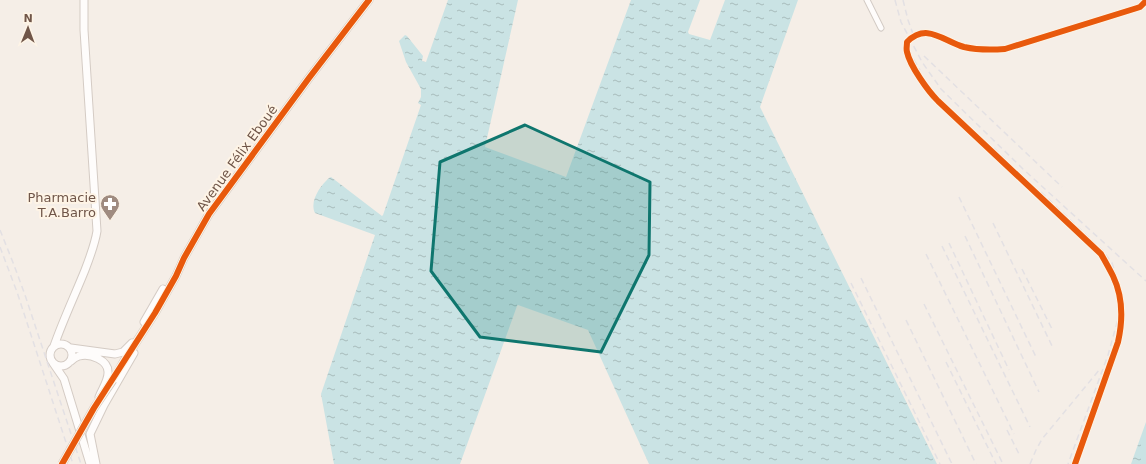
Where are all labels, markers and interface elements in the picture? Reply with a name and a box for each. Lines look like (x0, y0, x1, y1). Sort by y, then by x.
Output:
north arrow (8, 8, 48, 48)
text: N (23, 12, 33, 25)
street label: Avenue Félix Eboué (194, 102, 280, 214)
place label: Pharmacie T.A.Barro (27, 190, 96, 220)
pharmacy icon: Pharmacie T.A.Barro (99, 193, 121, 221)

